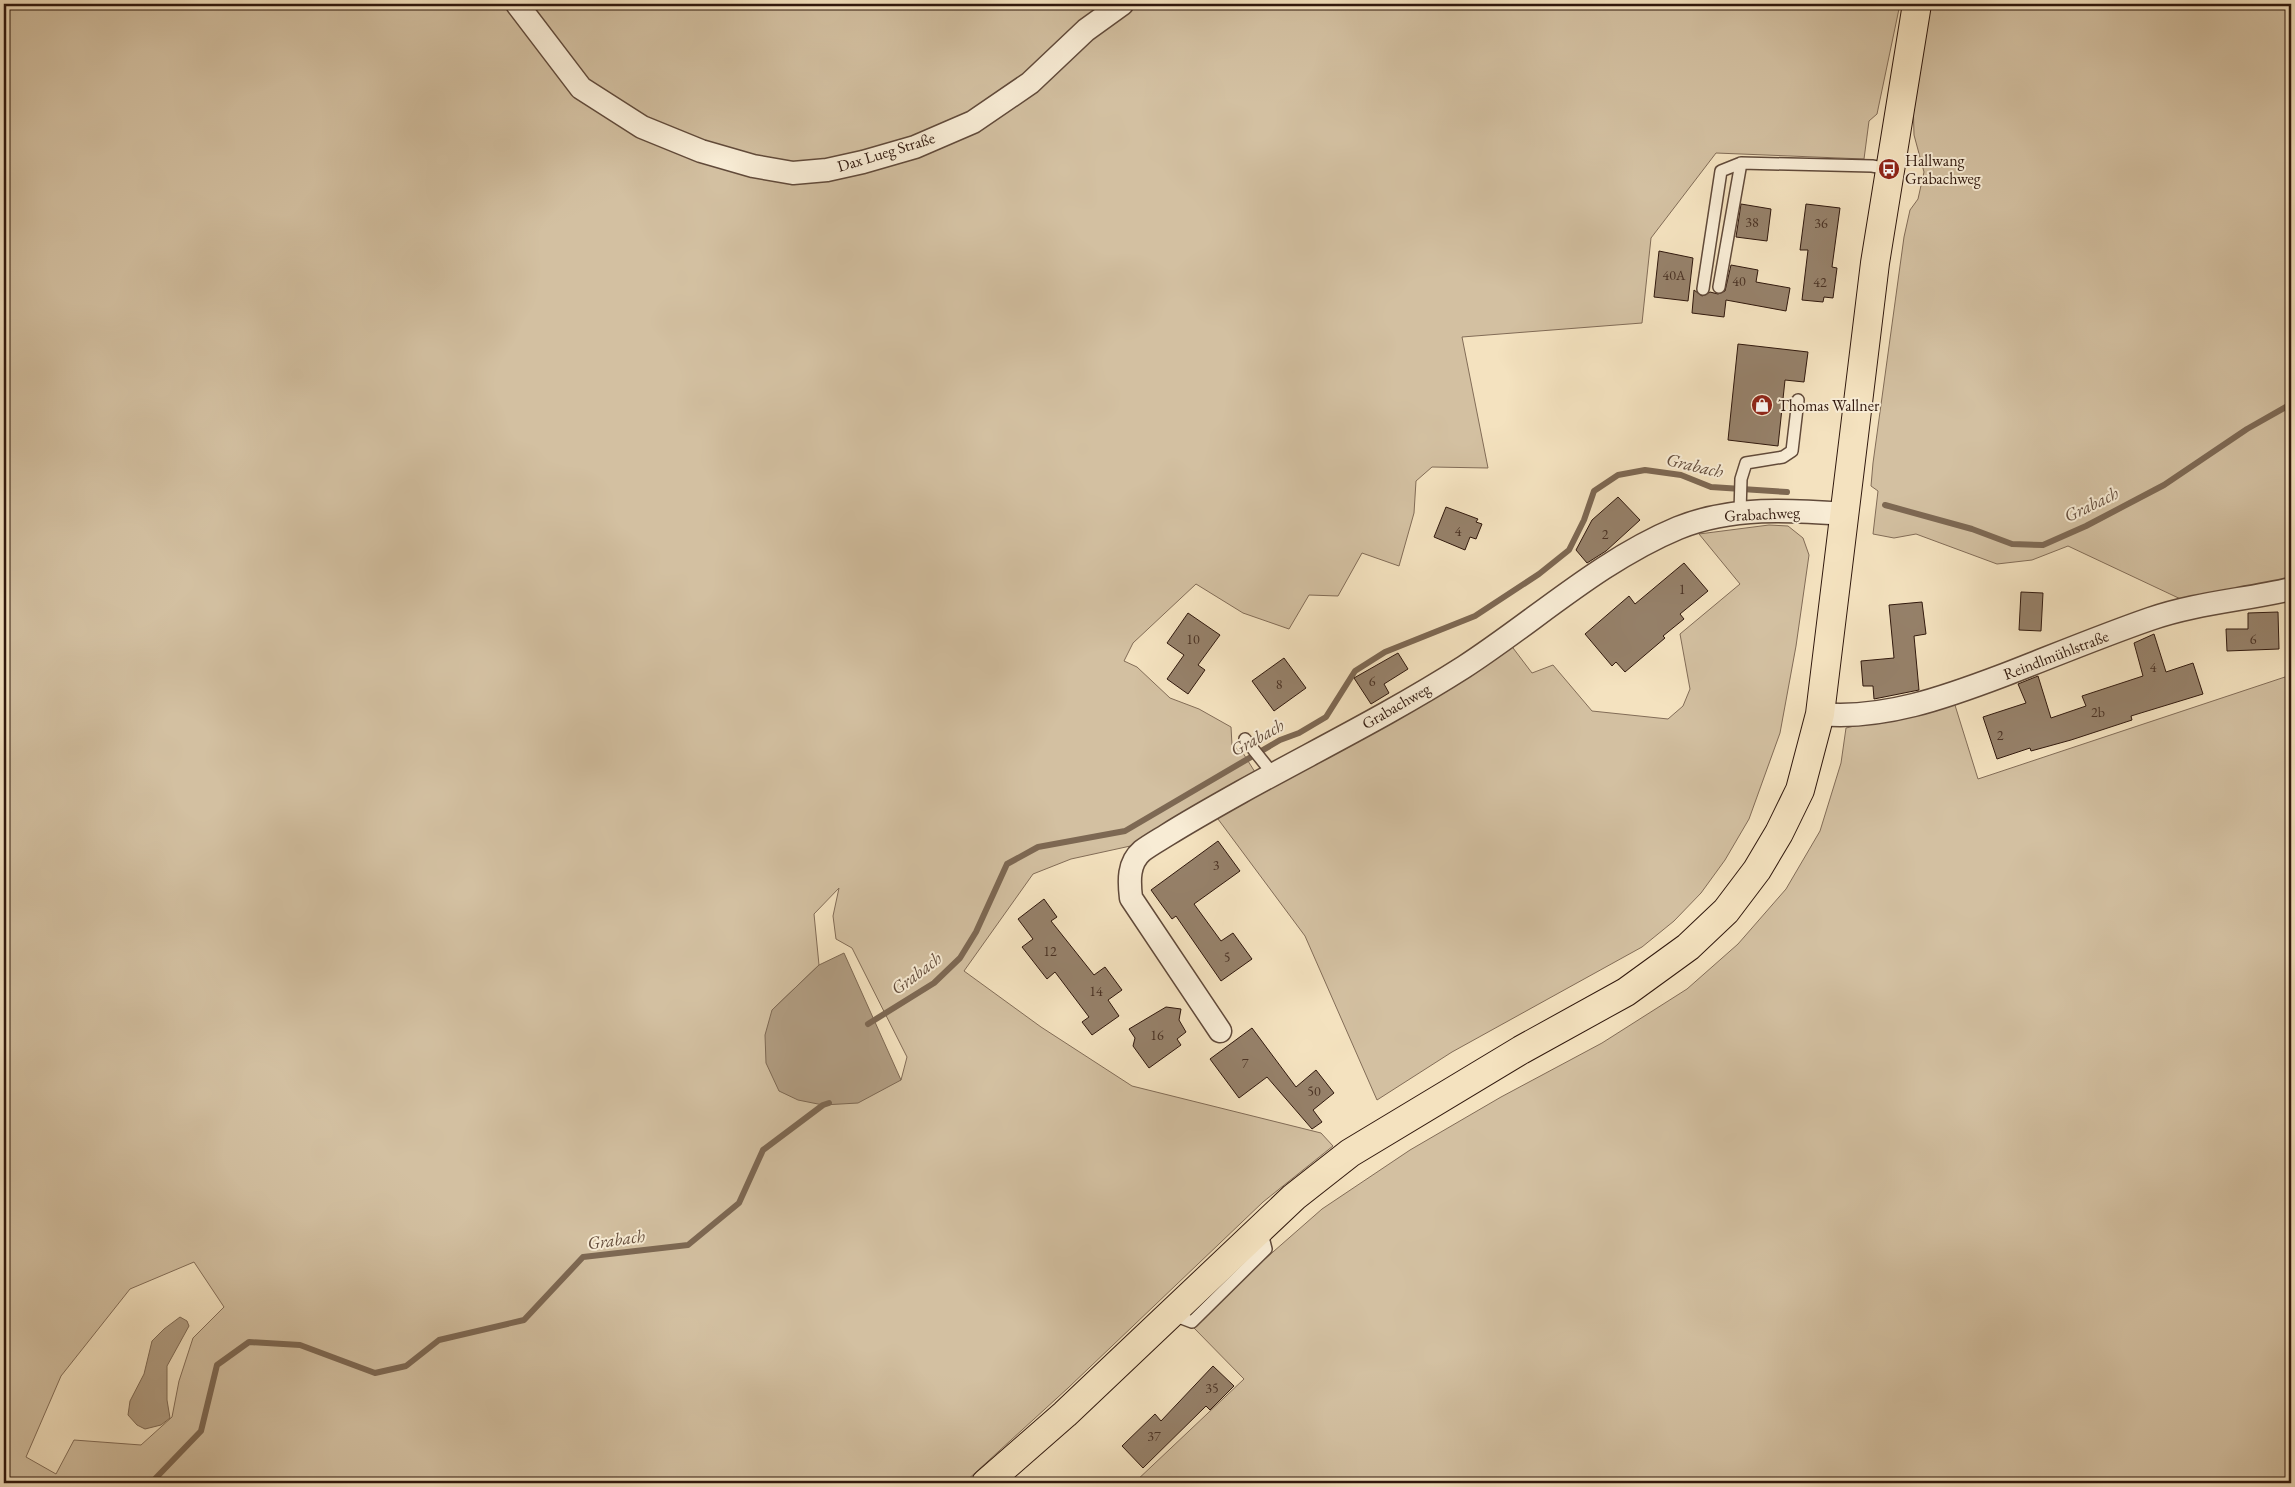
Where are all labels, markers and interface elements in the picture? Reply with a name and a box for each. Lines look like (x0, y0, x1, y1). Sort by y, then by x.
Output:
street label: Dax Lueg Straße (835, 127, 937, 177)
place label: Hallwang Grabachweg (1905, 150, 1982, 189)
bus stop icon: Hallwang Grabachweg (1877, 157, 1901, 181)
house number: 38 (1745, 213, 1759, 231)
house number: 36 (1814, 214, 1828, 232)
house number: 40A (1662, 266, 1686, 284)
house number: 40 (1732, 272, 1746, 290)
house number: 42 (1813, 273, 1827, 291)
shop icon: Thomas Wallner (1750, 393, 1774, 417)
place label: Thomas Wallner (1778, 395, 1880, 416)
water label: Grabach (1664, 447, 1726, 483)
water label: Grabach (2060, 481, 2122, 527)
street label: Grabachweg (1724, 501, 1801, 526)
house number: 4 (1455, 522, 1462, 540)
house number: 2 (1602, 525, 1609, 543)
house number: 1 (1679, 580, 1685, 598)
street label: Reindlmühlstraße (2000, 625, 2112, 685)
house number: 10 (1186, 630, 1200, 648)
house number: 6 (2250, 630, 2257, 648)
house number: 4 (2150, 658, 2157, 676)
house number: 6 (1369, 672, 1376, 690)
house number: 8 (1276, 675, 1283, 693)
street label: Grabachweg (1358, 677, 1435, 734)
house number: 2b (2091, 703, 2105, 721)
water label: Grabach (1226, 713, 1288, 761)
house number: 2 (1997, 726, 2004, 744)
house number: 3 (1213, 856, 1220, 874)
house number: 12 (1043, 942, 1057, 960)
water label: Grabach (886, 946, 946, 1000)
house number: 5 (1224, 948, 1230, 966)
house number: 14 (1089, 982, 1103, 1000)
house number: 16 (1150, 1026, 1164, 1044)
house number: 7 (1242, 1054, 1249, 1072)
house number: 50 (1307, 1082, 1321, 1100)
water label: Grabach (586, 1224, 646, 1254)
house number: 35 (1205, 1379, 1219, 1397)
house number: 37 (1147, 1427, 1161, 1445)

